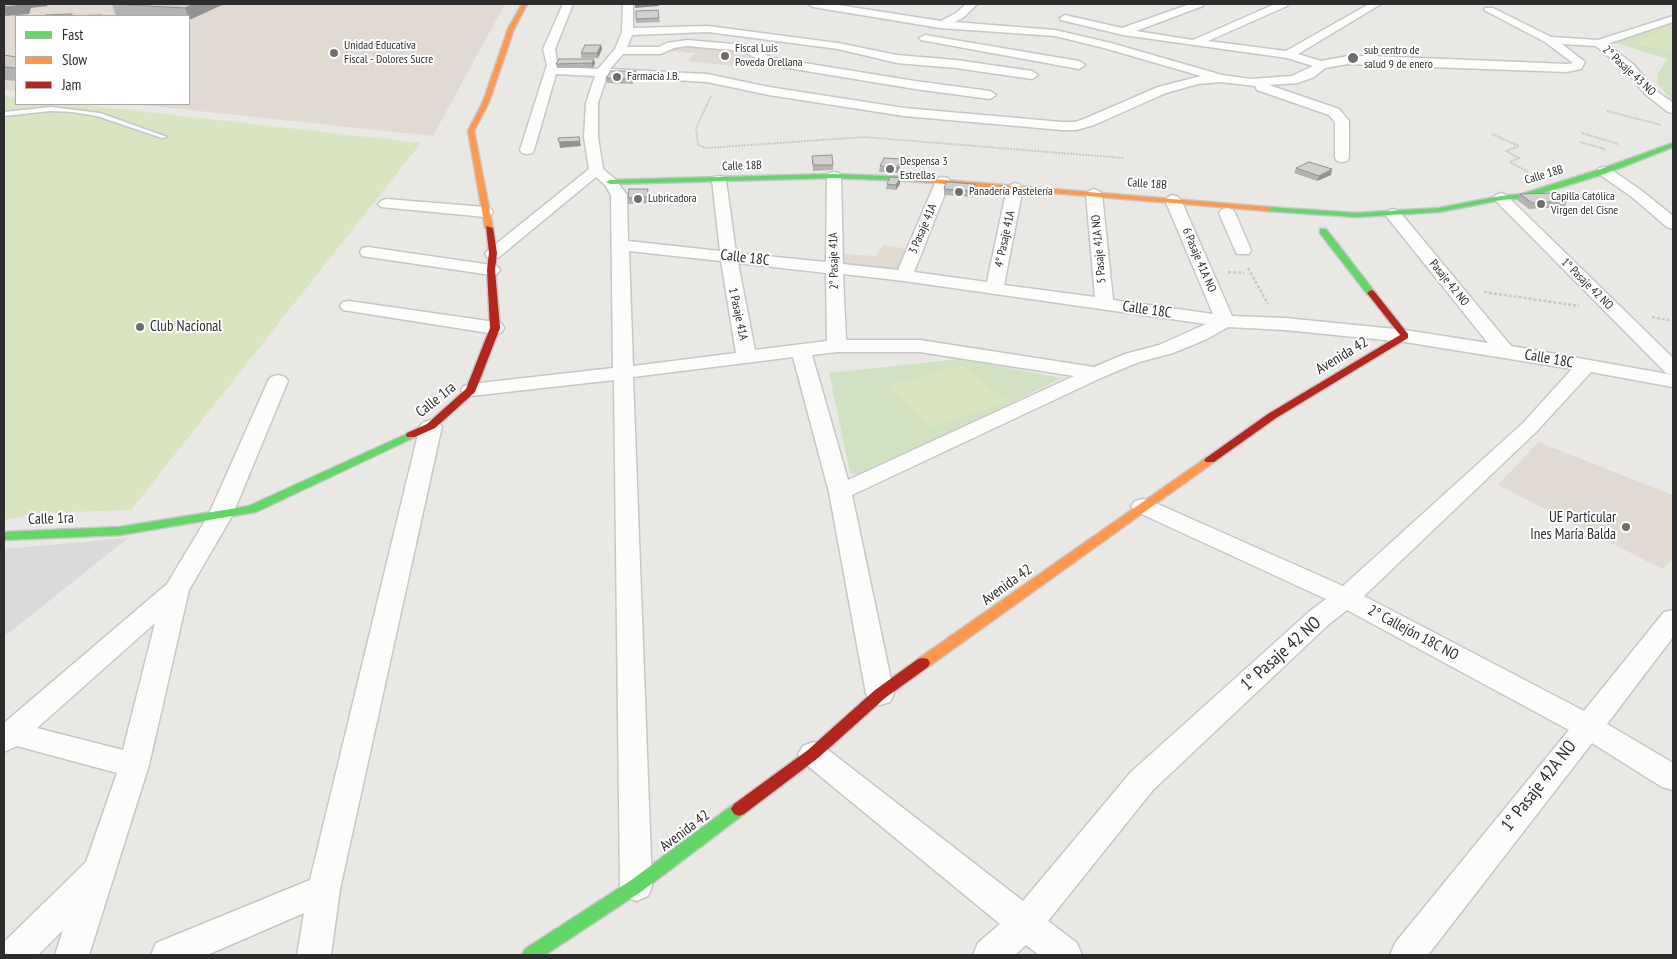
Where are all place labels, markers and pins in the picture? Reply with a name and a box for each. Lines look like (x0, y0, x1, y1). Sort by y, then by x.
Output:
place label: Unidad Educativa Fiscal - Dolores Sucre (344, 39, 433, 67)
place label: Fiscal Luis Poveda Orellana (735, 42, 803, 70)
place label: sub centro de salud 9 de enero (1364, 44, 1433, 72)
marker: Unidad Educativa Fiscal - Dolores Sucre (328, 47, 340, 59)
marker: Fiscal Luis Poveda Orellana (719, 50, 731, 62)
marker: sub centro de salud 9 de enero (1346, 51, 1360, 65)
place label: Farmacia J.B. (627, 70, 680, 84)
marker: Farmacia J.B. (611, 71, 623, 83)
place label: Despensa 3 Estrellas (900, 155, 948, 183)
marker: Despensa 3 Estrellas (884, 163, 896, 175)
place label: Panadería Pastelería (969, 185, 1053, 199)
marker: Panadería Pastelería (953, 186, 965, 198)
place label: Capilla Católica Virgen del Cisne (1551, 190, 1618, 218)
place label: Lubricadora (648, 192, 697, 206)
marker: Lubricadora (632, 193, 644, 205)
marker: Capilla Católica Virgen del Cisne (1535, 198, 1547, 210)
place label: Club Nacional (150, 318, 222, 336)
marker: Club Nacional (134, 321, 146, 333)
place label: UE Particular Ines María Balda (1530, 509, 1616, 544)
marker: UE Particular Ines María Balda (1620, 521, 1632, 533)

